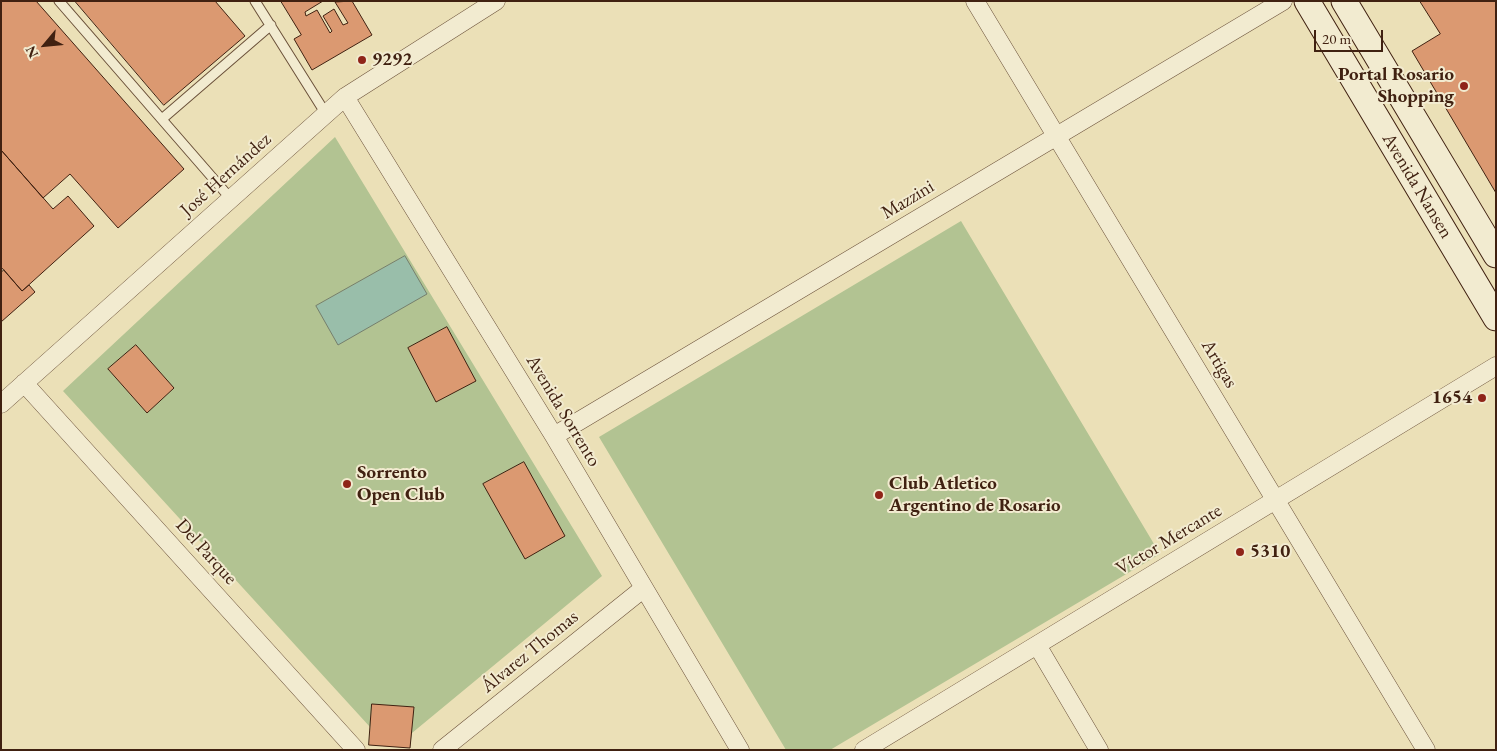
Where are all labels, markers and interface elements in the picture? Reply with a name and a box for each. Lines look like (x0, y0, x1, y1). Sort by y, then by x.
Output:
north arrow (20, 20, 70, 70)
scale bar (1317, 20, 1386, 52)
text: 20 m (1322, 29, 1351, 48)
text: N (21, 43, 42, 61)
place label: 9292 (372, 49, 412, 71)
marker: 9292 (356, 54, 368, 66)
place label: Portal Rosario Shopping (1338, 64, 1454, 108)
marker: Portal Rosario Shopping (1458, 80, 1470, 92)
street label: José Hernández (176, 128, 276, 222)
street label: Avenida Nansen (1377, 129, 1457, 243)
street label: Mazzini (877, 175, 939, 225)
street label: Artigas (1196, 336, 1242, 392)
street label: Avenida Sorrento (521, 351, 605, 471)
place label: 1654 (1432, 387, 1472, 409)
marker: 1654 (1476, 392, 1488, 404)
place label: Sorrento Open Club (357, 462, 445, 506)
place label: Club Atletico Argentino de Rosario (889, 473, 1061, 517)
marker: Sorrento Open Club (341, 478, 353, 490)
marker: Club Atletico Argentino de Rosario (873, 489, 885, 501)
street label: Víctor Mercante (1112, 500, 1226, 580)
street label: Del Parque (170, 514, 242, 590)
place label: 5310 (1250, 541, 1290, 563)
marker: 5310 (1234, 546, 1246, 558)
street label: Álvarez Thomas (477, 606, 583, 698)

